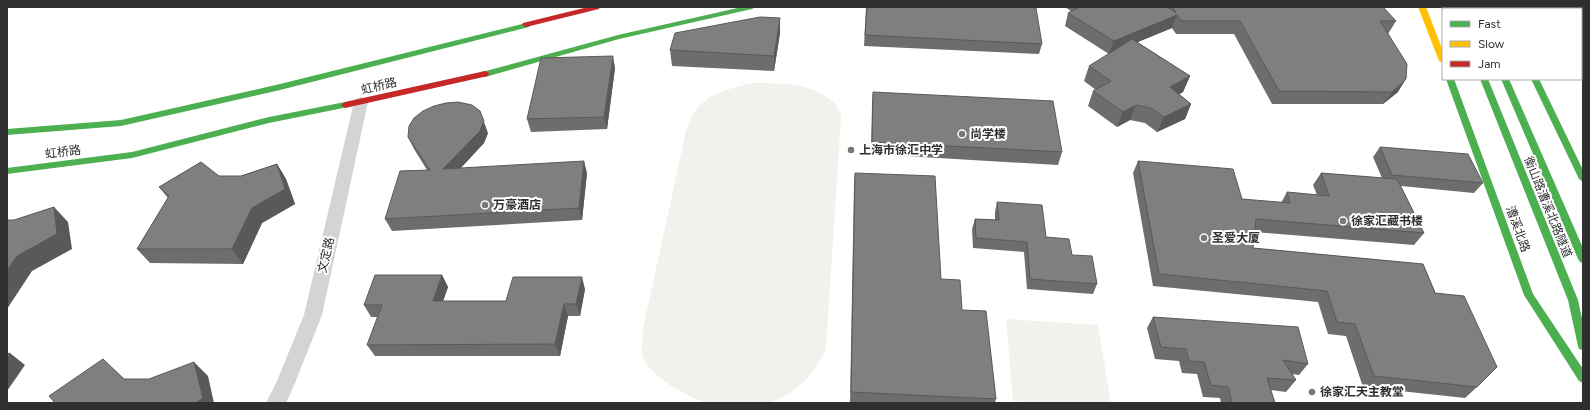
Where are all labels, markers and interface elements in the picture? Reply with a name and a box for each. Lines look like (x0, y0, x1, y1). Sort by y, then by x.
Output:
legend (1442, 8, 1582, 80)
text: Fast (1478, 17, 1501, 31)
text: Slow (1478, 37, 1505, 51)
text: Jam (1478, 57, 1501, 71)
street label: 虹桥路 (360, 75, 398, 97)
place label: 尚学楼 (970, 127, 1006, 141)
marker: 尚学楼 (957, 129, 967, 139)
street label: 虹桥路 (44, 143, 82, 161)
place label: 上海市徐汇中学 (859, 143, 943, 157)
marker: 上海市徐汇中学 (846, 145, 856, 155)
street label: 衡山路漕溪北路隧道 (1521, 154, 1575, 260)
place label: 万豪酒店 (493, 198, 541, 212)
marker: 万豪酒店 (480, 200, 490, 210)
street label: 漕溪北路 (1503, 204, 1533, 254)
place label: 徐家汇藏书楼 (1351, 214, 1423, 228)
marker: 徐家汇藏书楼 (1338, 216, 1348, 226)
place label: 圣爱大厦 (1212, 231, 1260, 245)
marker: 圣爱大厦 (1199, 233, 1209, 243)
street label: 文定路 (315, 236, 337, 274)
place label: 徐家汇天主教堂 (1320, 385, 1404, 399)
marker: 徐家汇天主教堂 (1307, 387, 1317, 397)

